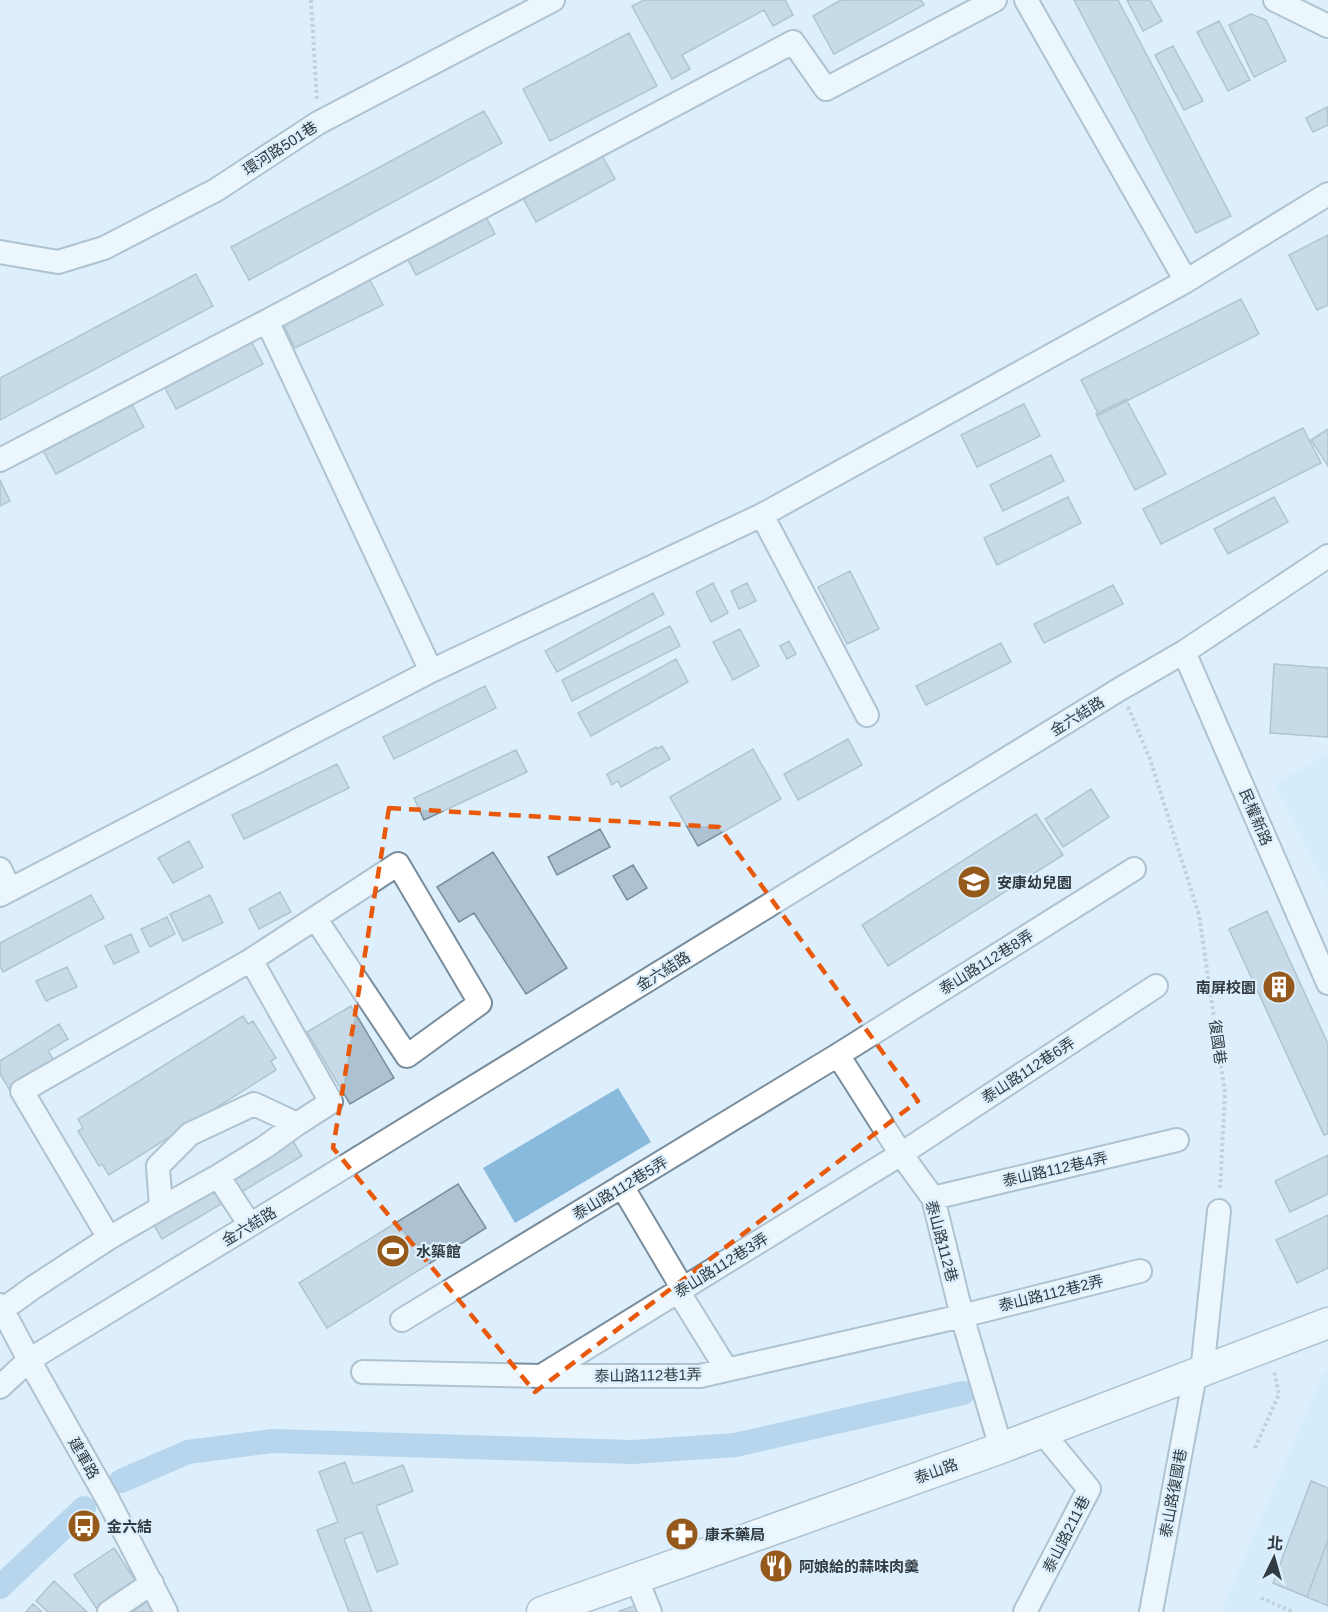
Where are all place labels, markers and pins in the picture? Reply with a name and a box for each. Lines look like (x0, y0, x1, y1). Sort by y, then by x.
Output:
school or university icon: 安康幼兒園 (956, 864, 992, 900)
place label: 安康幼兒園 (997, 874, 1072, 891)
building icon: 南屏校園 (1261, 969, 1297, 1005)
place label: 南屏校園 (1196, 979, 1256, 996)
sports icon: 水築館 (375, 1233, 411, 1269)
place label: 水築館 (416, 1243, 461, 1260)
bus stop icon: 金六結 (66, 1508, 102, 1544)
pharmacy icon: 康禾藥局 (664, 1516, 700, 1552)
place label: 金六結 (107, 1518, 152, 1535)
place label: 康禾藥局 (705, 1526, 765, 1543)
restaurant icon: 阿娘給的蒜味肉羹 (758, 1548, 794, 1584)
place label: 阿娘給的蒜味肉羹 (799, 1558, 919, 1575)

